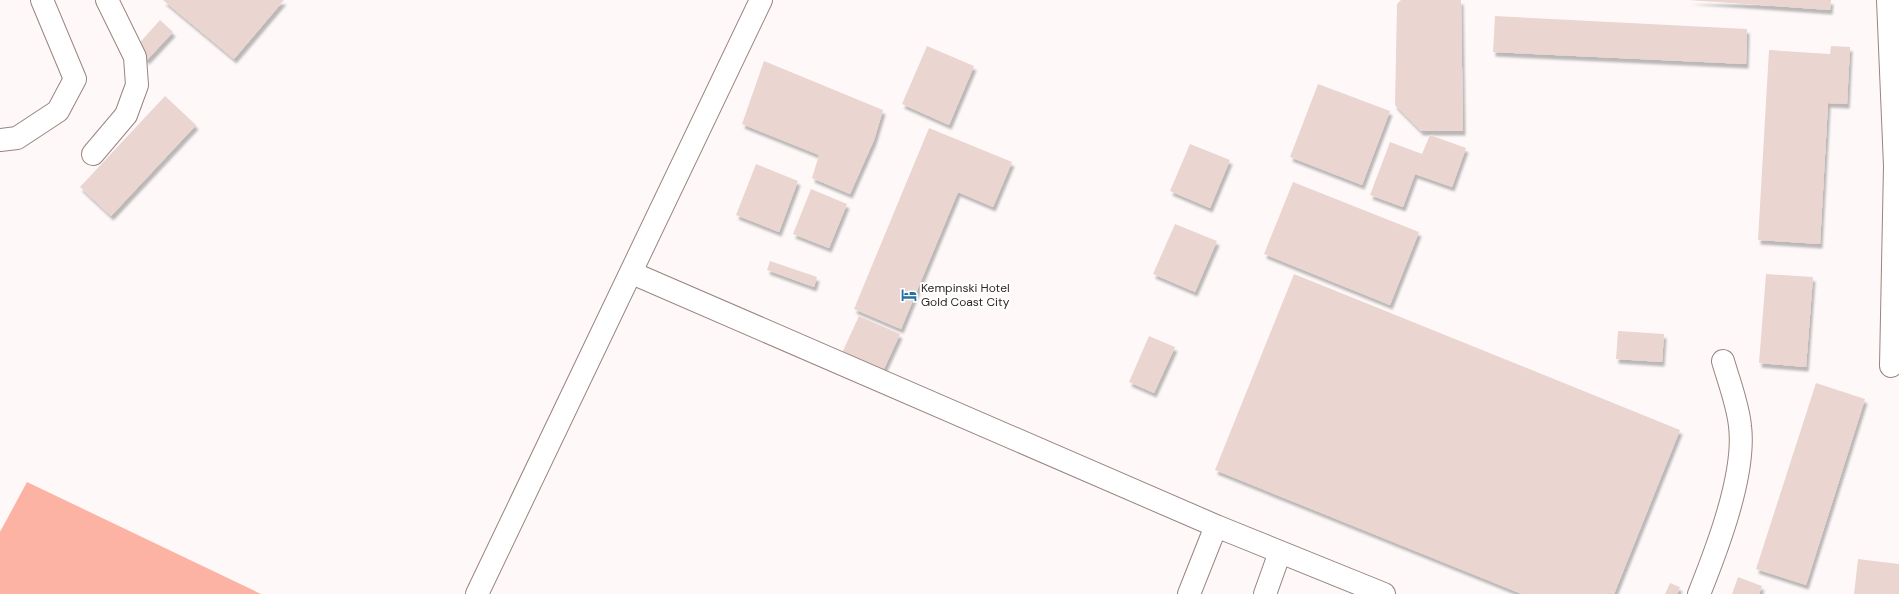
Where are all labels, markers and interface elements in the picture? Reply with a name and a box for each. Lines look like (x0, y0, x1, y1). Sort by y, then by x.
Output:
place label: Kempinski Hotel Gold Coast City (921, 280, 1010, 310)
hotel icon: Kempinski Hotel Gold Coast City (900, 286, 918, 304)

